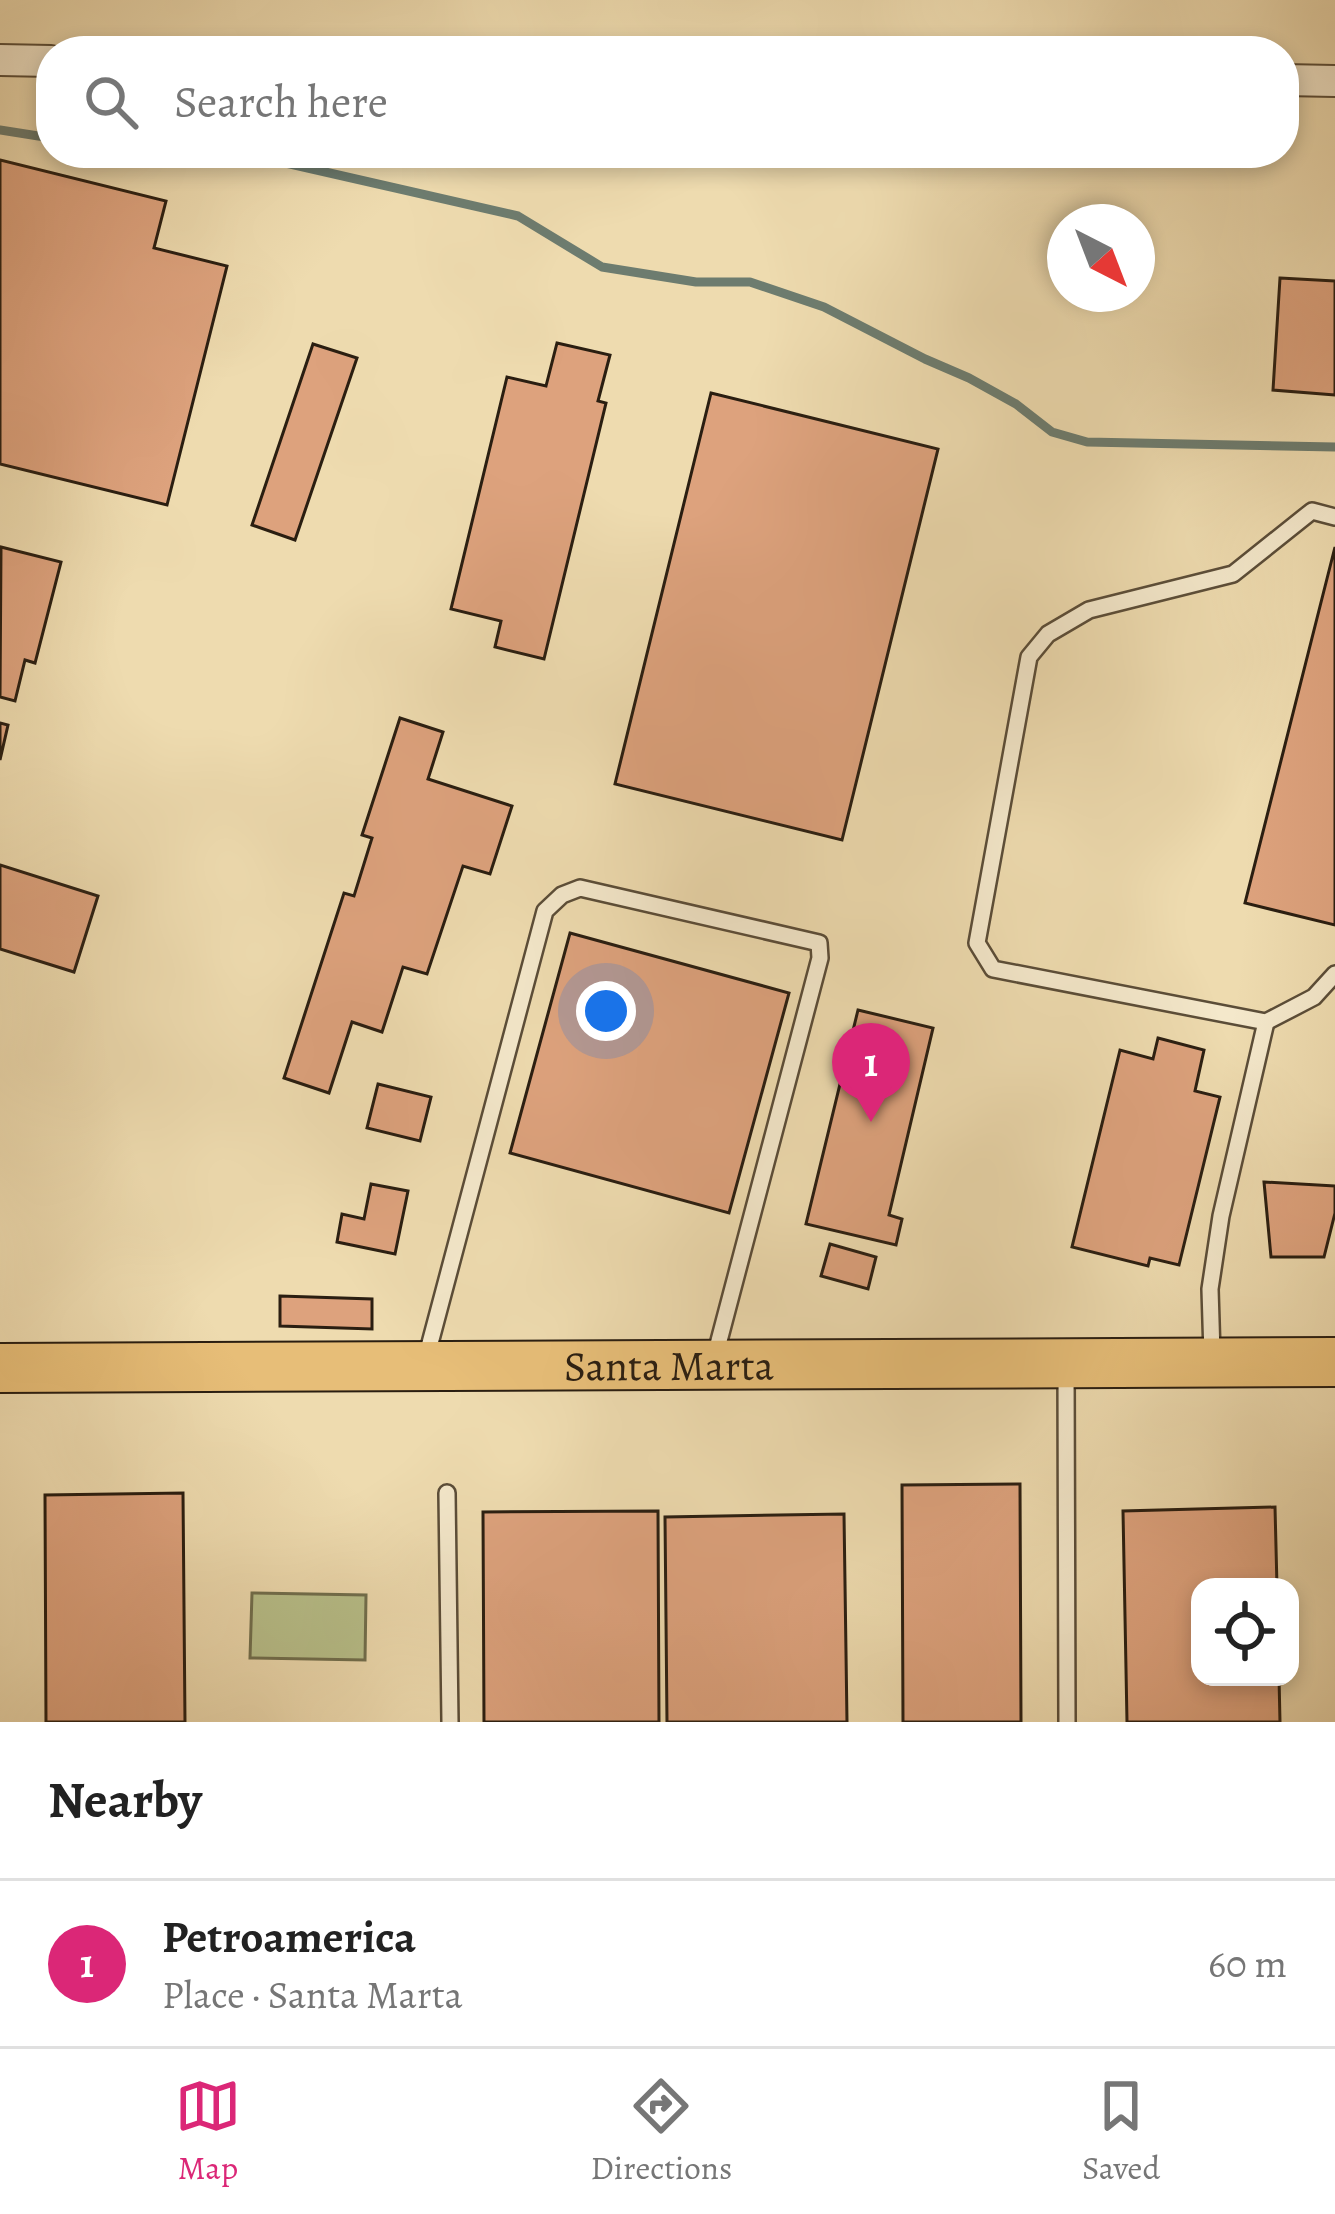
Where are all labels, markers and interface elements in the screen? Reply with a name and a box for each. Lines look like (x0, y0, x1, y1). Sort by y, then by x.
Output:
search box (36, 36, 1299, 168)
icon: search (78, 69, 144, 135)
text: Search here (174, 71, 388, 133)
north arrow (1047, 204, 1155, 312)
your location (576, 981, 636, 1041)
pin: 1 (832, 1023, 910, 1122)
street label: Santa Marta (564, 1336, 775, 1394)
map controls (1191, 1578, 1299, 1686)
button: locate (1191, 1578, 1299, 1686)
text: Nearby (48, 1765, 202, 1835)
text: Petroamerica (162, 1906, 416, 1968)
text: 1 (80, 1937, 94, 1990)
text: 60 m (1208, 1937, 1287, 1990)
text: Place · Santa Marta (162, 1968, 463, 2021)
tab: Map (175, 2073, 241, 2190)
tab: Directions (591, 2073, 732, 2190)
tab: Saved (1082, 2073, 1160, 2190)

